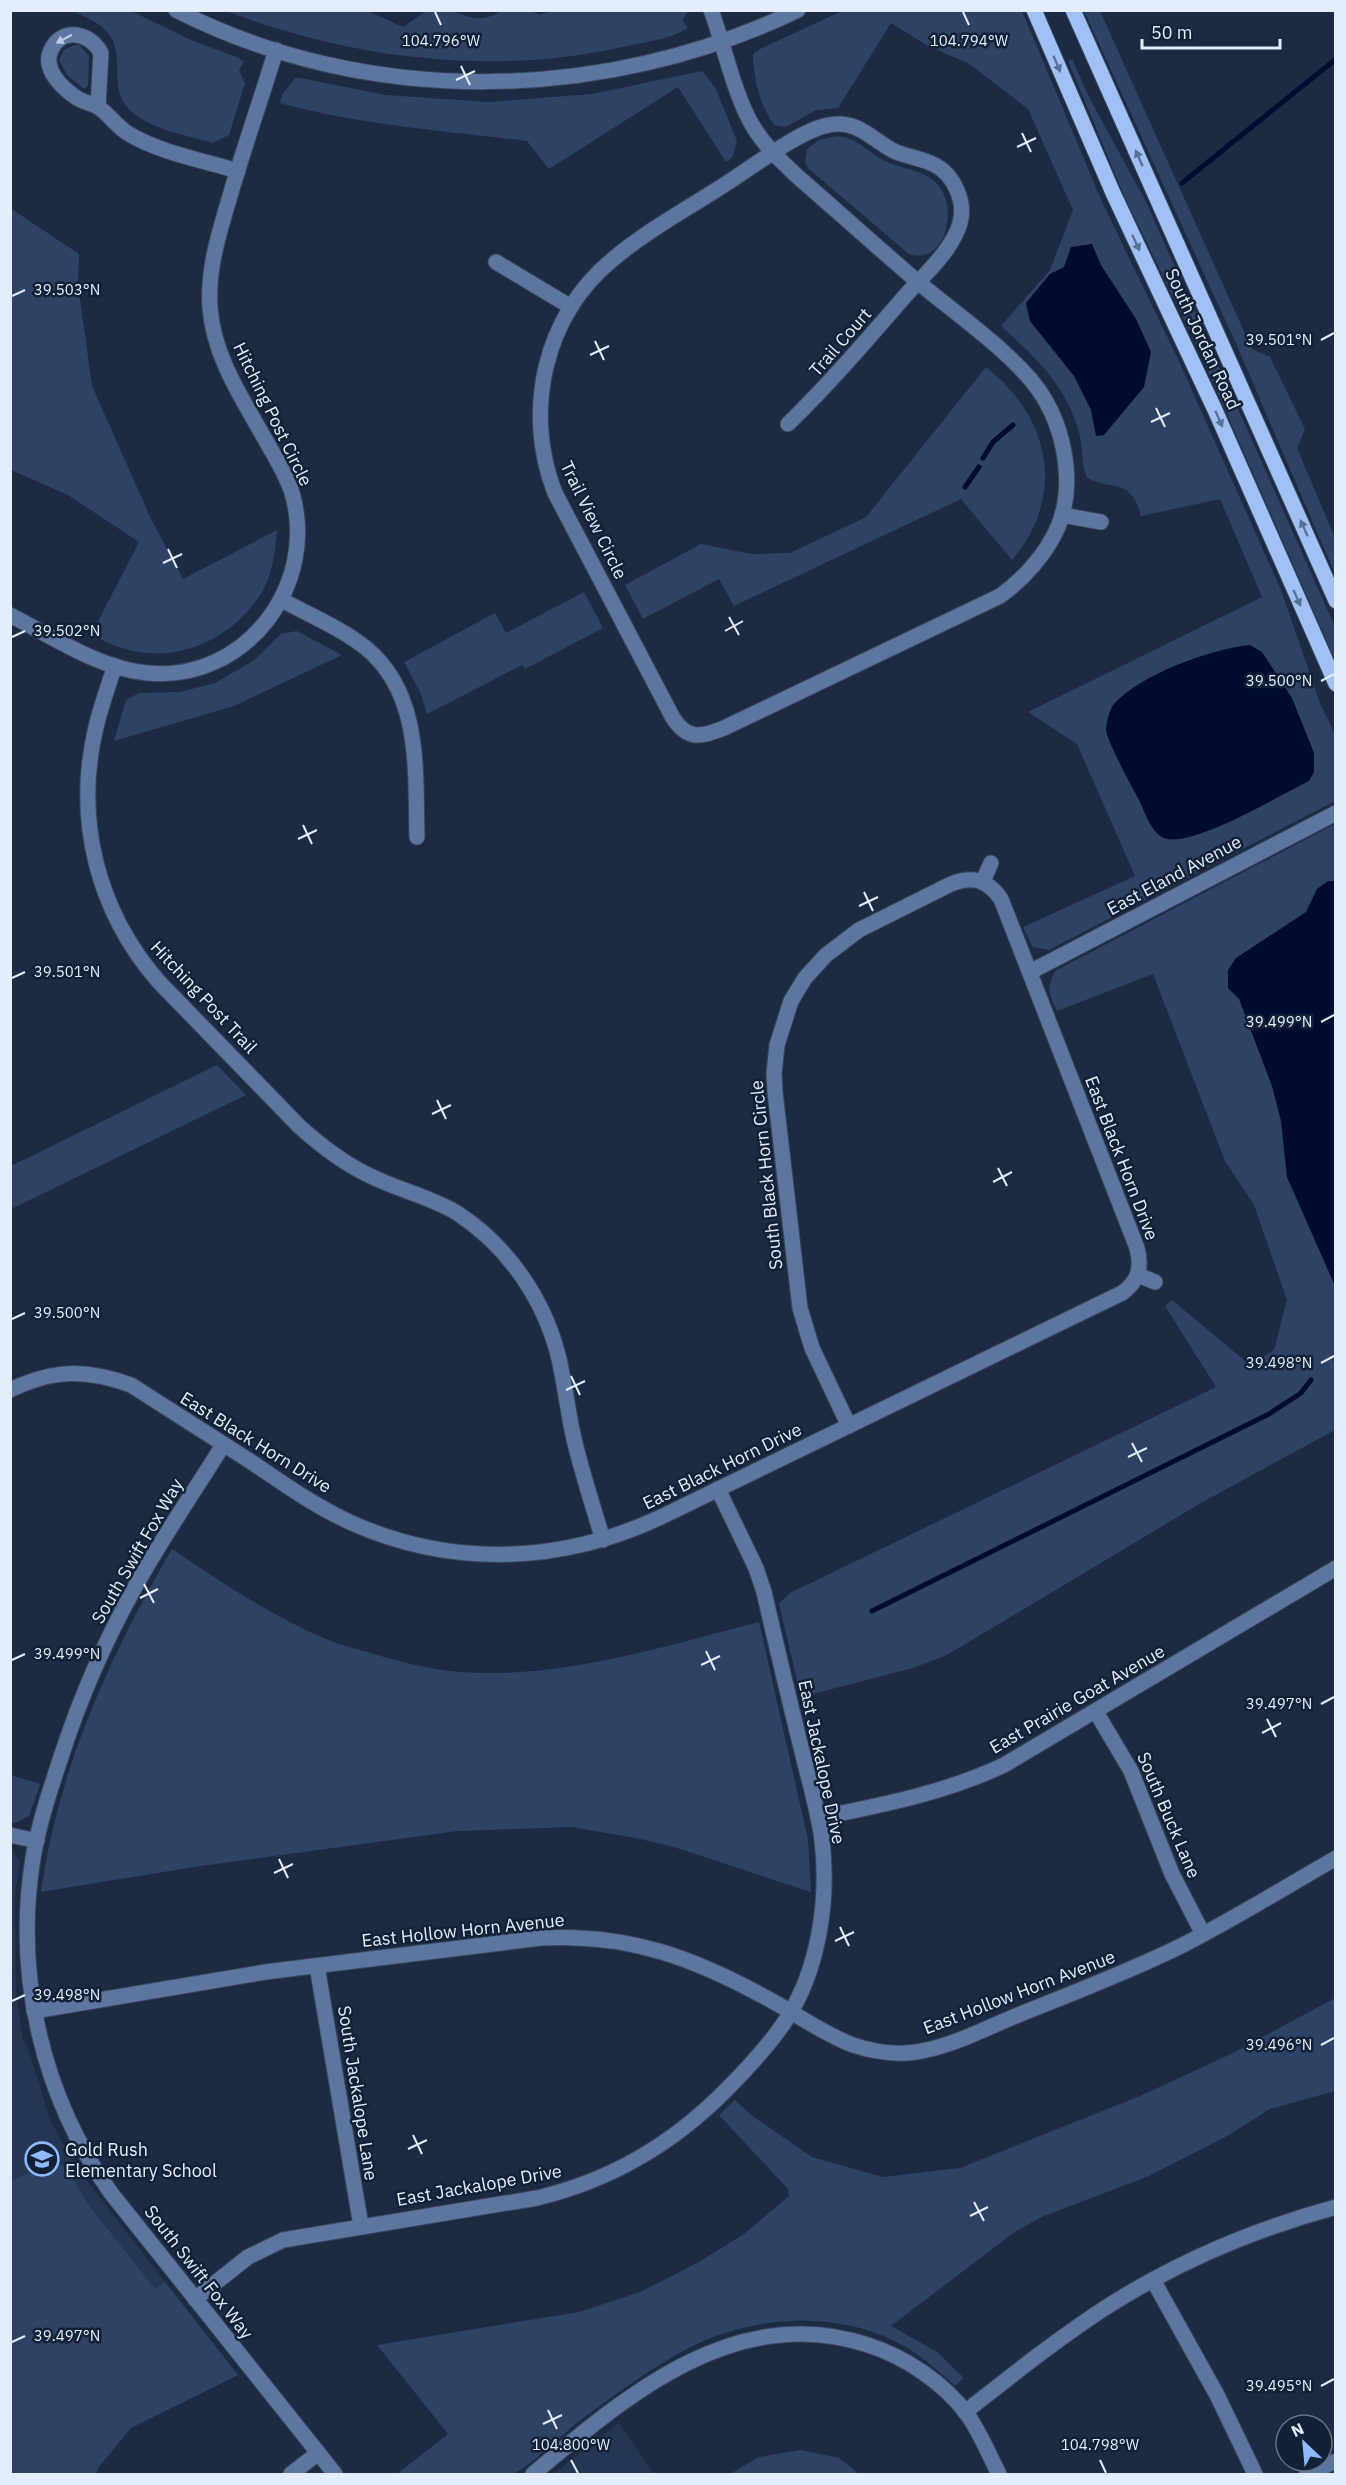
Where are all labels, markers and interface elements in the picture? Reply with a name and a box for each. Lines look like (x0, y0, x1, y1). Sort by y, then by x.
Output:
scale bar (1142, 12, 1280, 50)
text: 50 m (1151, 21, 1193, 44)
text: 104.796°W (402, 31, 481, 50)
text: 104.794°W (930, 31, 1009, 50)
one-way arrow (55, 34, 72, 44)
one-way arrow (1052, 56, 1062, 74)
one-way arrow (1134, 148, 1144, 166)
one-way arrow (1131, 234, 1140, 251)
street label: South Jordan Road (1160, 265, 1246, 413)
text: 39.503°N (34, 280, 100, 299)
street label: Trail Court (804, 303, 876, 381)
text: 39.501°N (1246, 330, 1312, 349)
street label: Hitching Post Circle (228, 338, 318, 490)
one-way arrow (1214, 411, 1223, 428)
street label: Trail View Circle (555, 457, 633, 583)
one-way arrow (1299, 518, 1309, 536)
one-way arrow (1292, 589, 1301, 606)
text: 39.502°N (34, 621, 100, 640)
text: 39.500°N (1246, 671, 1312, 690)
street label: East Eland Avenue (1103, 830, 1245, 920)
street label: Hitching Post Trail (146, 936, 262, 1058)
text: 39.501°N (34, 962, 100, 981)
text: 39.499°N (1246, 1012, 1312, 1031)
street label: East Black Horn Drive (1080, 1073, 1164, 1243)
street label: South Black Horn Circle (745, 1079, 787, 1271)
text: 39.500°N (34, 1303, 100, 1322)
text: 39.498°N (1246, 1353, 1312, 1372)
street label: East Black Horn Drive (176, 1386, 336, 1498)
street label: East Black Horn Drive (639, 1417, 805, 1514)
street label: South Swift Fox Way (86, 1474, 188, 1628)
street label: East Prairie Goat Avenue (985, 1639, 1169, 1759)
text: 39.499°N (34, 1644, 100, 1663)
street label: East Jackalope Drive (793, 1678, 851, 1846)
text: 39.497°N (1246, 1694, 1312, 1713)
street label: South Buck Lane (1132, 1748, 1206, 1882)
street label: East Hollow Horn Avenue (360, 1908, 566, 1952)
street label: East Hollow Horn Avenue (920, 1945, 1118, 2039)
text: 39.498°N (34, 1985, 100, 2004)
street label: South Jackalope Lane (333, 2004, 383, 2182)
text: 39.496°N (1246, 2035, 1312, 2054)
place label: Gold Rush Elementary School (65, 2138, 217, 2182)
school or university icon: Gold Rush Elementary School (24, 2141, 60, 2177)
street label: East Jackalope Drive (395, 2159, 564, 2211)
street label: South Swift Fox Way (139, 2200, 259, 2344)
text: 39.497°N (34, 2326, 100, 2345)
text: 39.495°N (1246, 2376, 1312, 2395)
north arrow (1274, 2413, 1334, 2473)
text: N (1288, 2418, 1307, 2441)
text: 104.800°W (532, 2435, 611, 2454)
text: 104.798°W (1061, 2435, 1140, 2454)

